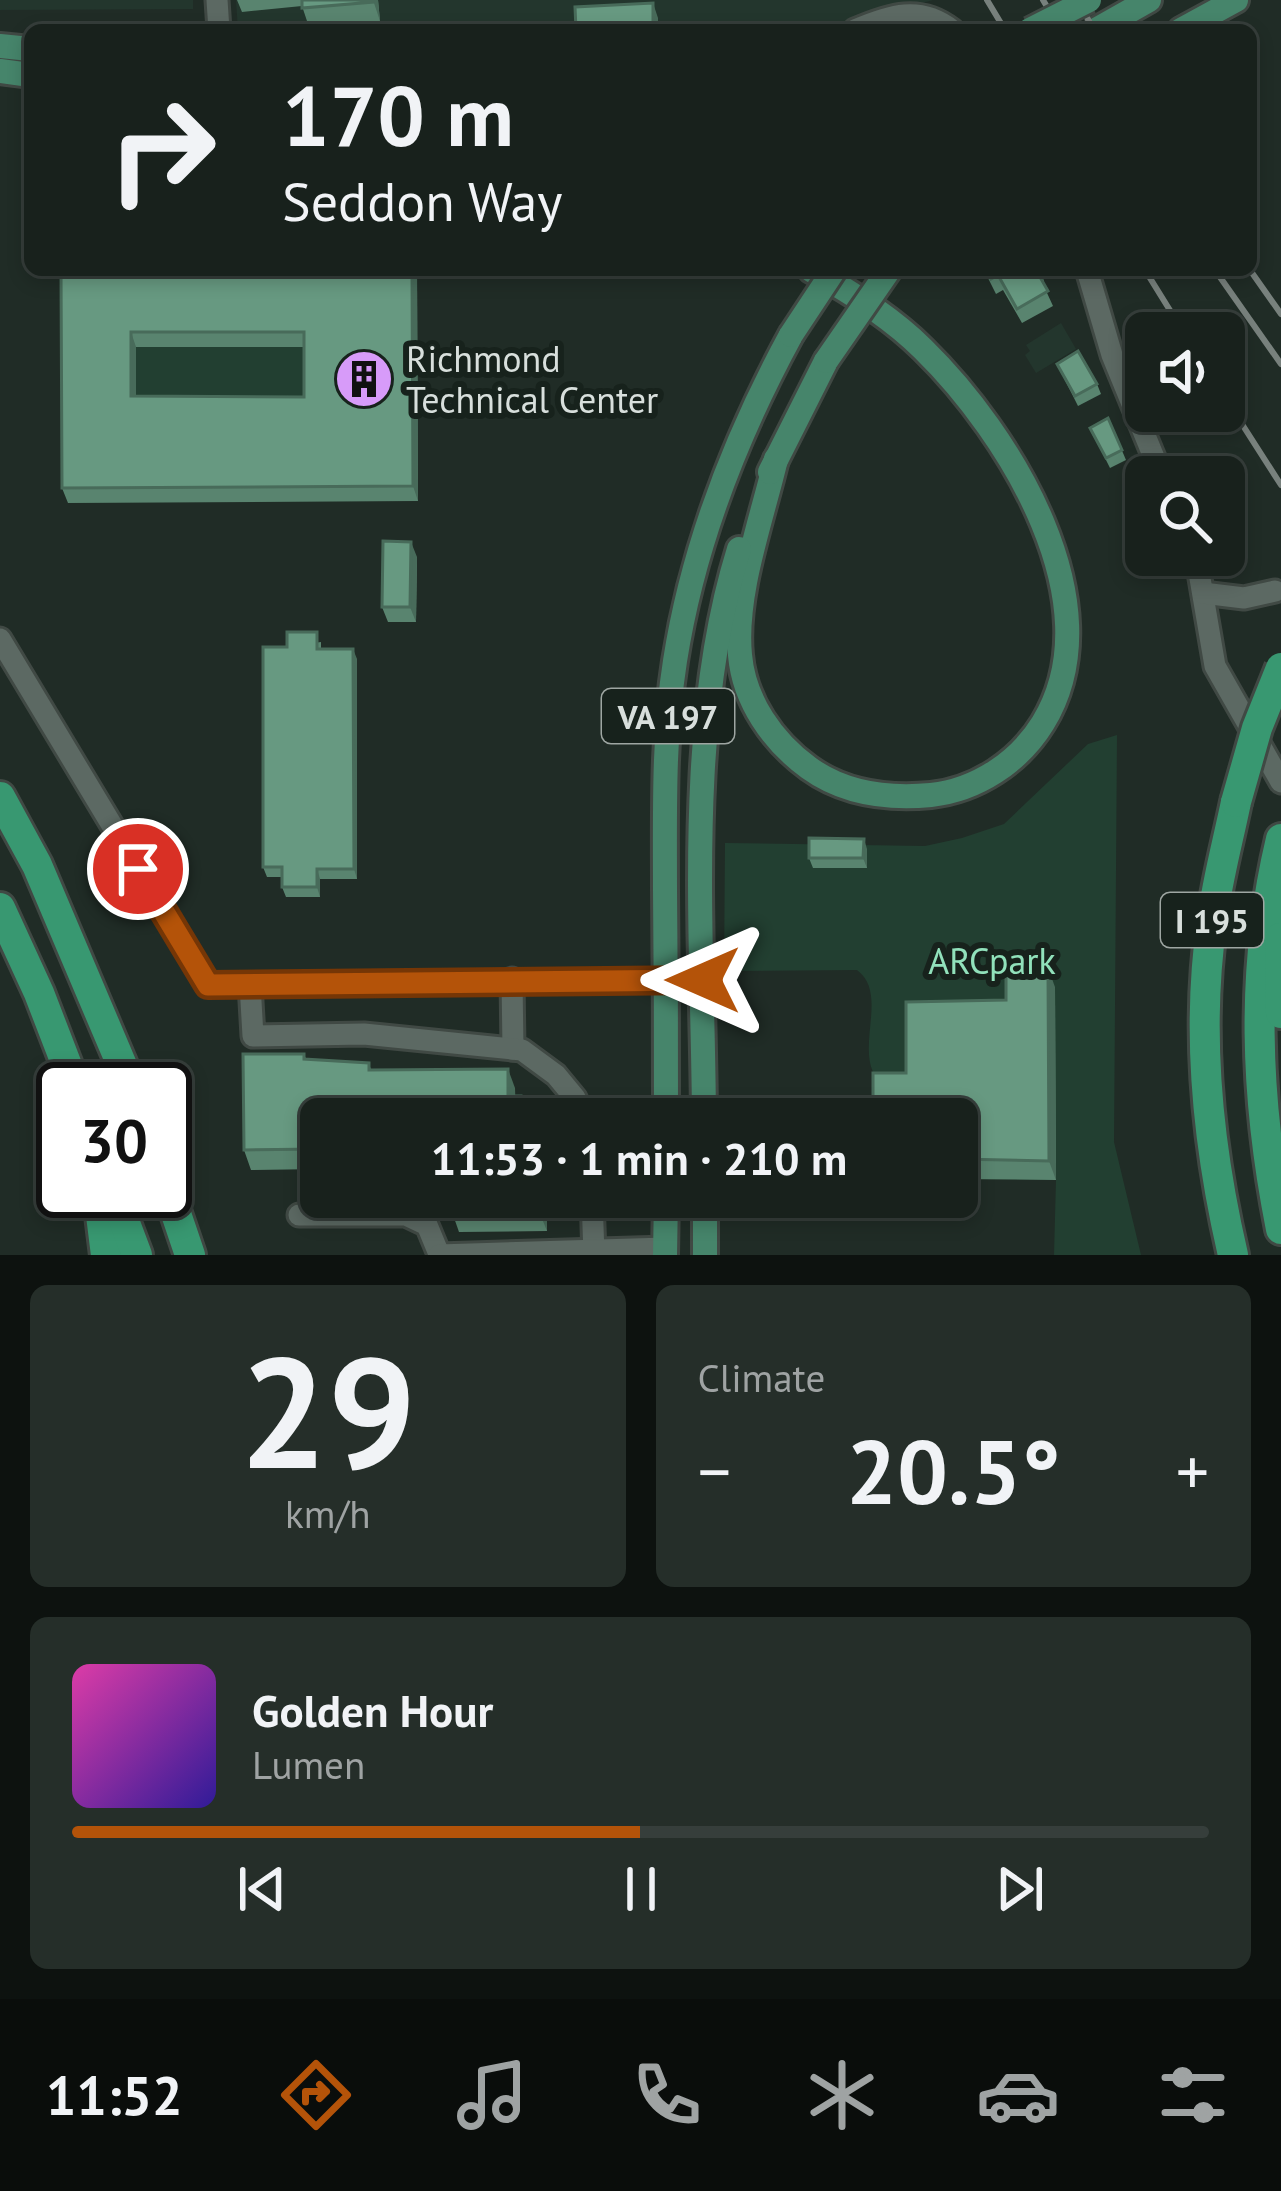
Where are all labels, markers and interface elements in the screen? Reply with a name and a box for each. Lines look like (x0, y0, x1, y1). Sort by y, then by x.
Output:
text: 170 m (282, 60, 514, 169)
icon: right (84, 72, 240, 228)
text: Seddon Way (282, 166, 563, 236)
map controls (1125, 312, 1245, 576)
button: sound (1125, 312, 1245, 432)
place label: Richmond Technical Center (406, 335, 658, 423)
building icon: Richmond Technical Center (333, 348, 395, 410)
button: search (1125, 456, 1245, 576)
road number: VA 197 (602, 689, 734, 743)
pin (87, 818, 189, 920)
icon: arrive (105, 836, 171, 902)
road number: I 195 (1161, 893, 1263, 947)
position arrow (640, 917, 766, 1043)
park label: ARCpark (928, 937, 1056, 984)
speed limit sign: 30 (36, 1062, 192, 1218)
text: 11:53 · 1 min · 210 m (431, 1129, 847, 1187)
text: 29 (239, 1309, 416, 1511)
text: Climate (698, 1352, 825, 1403)
text: 20.5° (846, 1412, 1061, 1529)
text: − (698, 1428, 731, 1513)
text: + (1176, 1428, 1209, 1513)
text: km/h (285, 1488, 371, 1539)
text: Golden Hour (252, 1681, 493, 1739)
text: Lumen (252, 1739, 365, 1790)
icon: previous (229, 1856, 295, 1922)
icon: pause (608, 1856, 674, 1922)
icon: next (987, 1856, 1053, 1922)
icon: directions (274, 2053, 358, 2137)
icon: music (450, 2053, 534, 2137)
icon: phone (625, 2053, 709, 2137)
icon: climate (800, 2053, 884, 2137)
icon: car (976, 2053, 1060, 2137)
icon: filters (1151, 2053, 1235, 2137)
text: 11:52 (46, 2060, 183, 2130)

